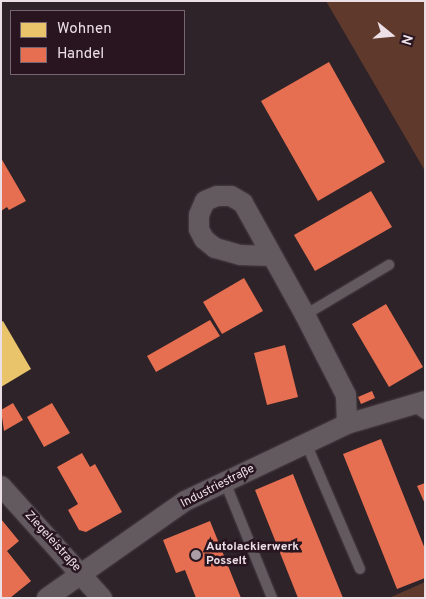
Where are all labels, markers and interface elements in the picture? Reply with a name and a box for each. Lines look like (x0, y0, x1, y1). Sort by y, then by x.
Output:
legend (10, 10, 185, 75)
north arrow (366, 10, 416, 60)
text: Wohnen (57, 20, 112, 39)
text: N (396, 32, 415, 47)
text: Handel (57, 45, 104, 64)
street label: Industriestraße (179, 462, 257, 512)
street label: Ziegeleistraße (21, 509, 83, 575)
place label: Autolackierwerk Posselt (206, 541, 299, 569)
marker: Autolackierwerk Posselt (190, 549, 202, 561)

